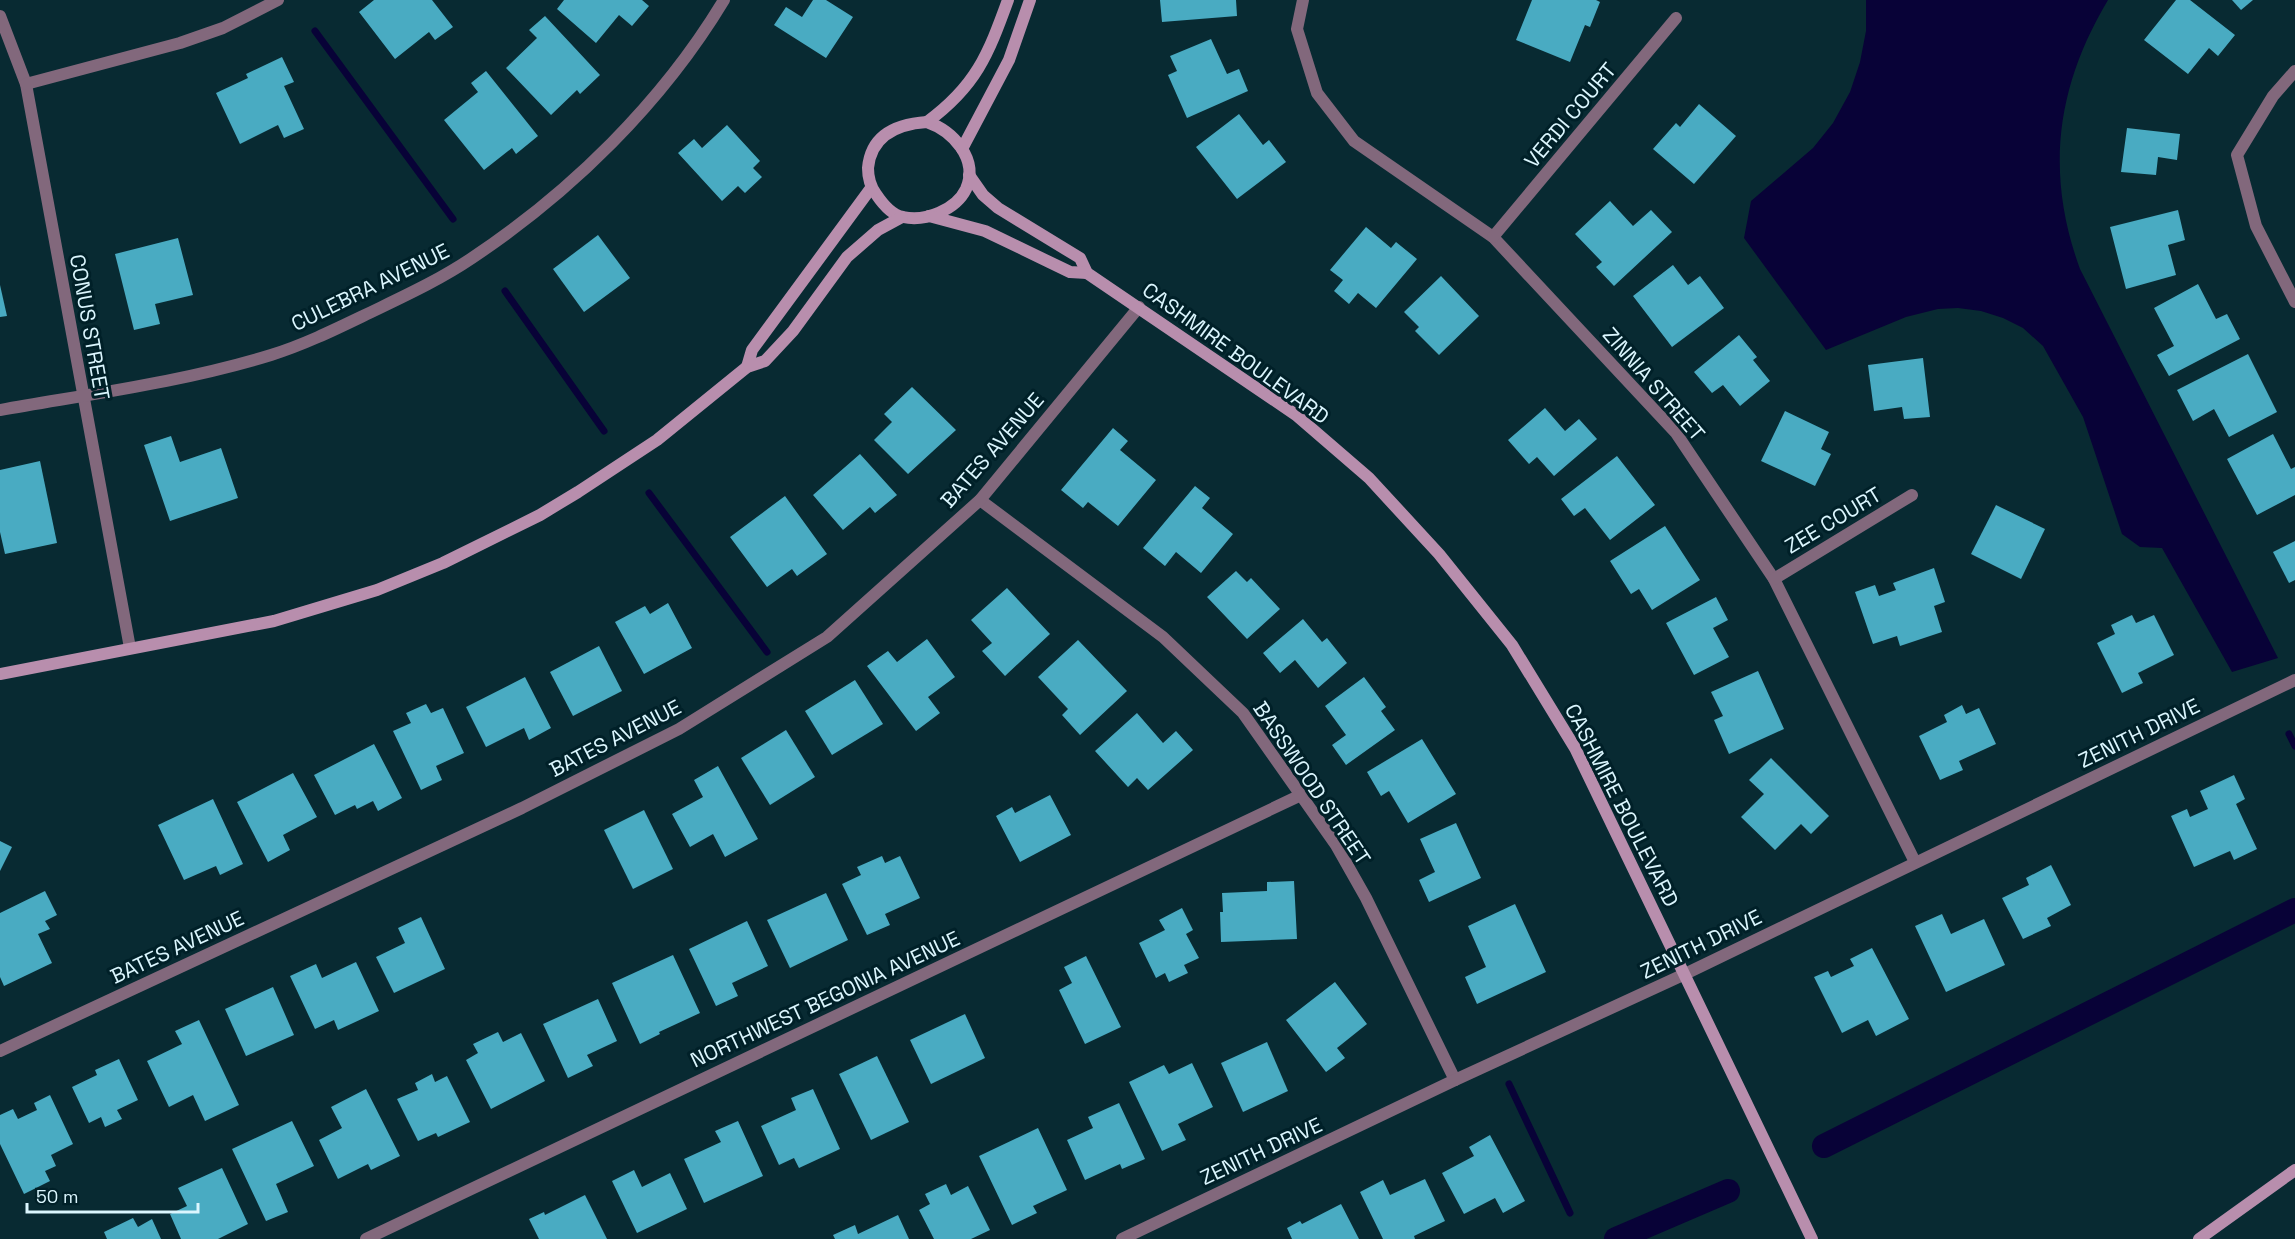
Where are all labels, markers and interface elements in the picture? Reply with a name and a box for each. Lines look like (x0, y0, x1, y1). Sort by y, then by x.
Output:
street label: VERDI COURT (1518, 57, 1622, 173)
street label: CULEBRA AVENUE (286, 237, 454, 337)
street label: CONUS STREET (64, 252, 116, 402)
street label: CASHMIRE BOULEVARD (1137, 276, 1335, 430)
street label: ZINNIA STREET (1597, 321, 1711, 447)
street label: BATES AVENUE (934, 387, 1050, 513)
street label: ZEE COURT (1780, 481, 1886, 559)
street label: ZENITH DRIVE (2074, 692, 2204, 774)
street label: BATES AVENUE (545, 693, 685, 783)
street label: BASSWOOD STREET (1247, 696, 1377, 870)
street label: CASHMIRE BOULEVARD (1559, 699, 1685, 911)
street label: ZENITH DRIVE (1636, 903, 1766, 985)
street label: BATES AVENUE (106, 904, 248, 990)
street label: NORTHWEST BEGONIA AVENUE (686, 925, 964, 1073)
street label: ZENITH DRIVE (1196, 1111, 1326, 1191)
scale bar (27, 1176, 198, 1214)
text: 50 m (36, 1185, 78, 1208)

